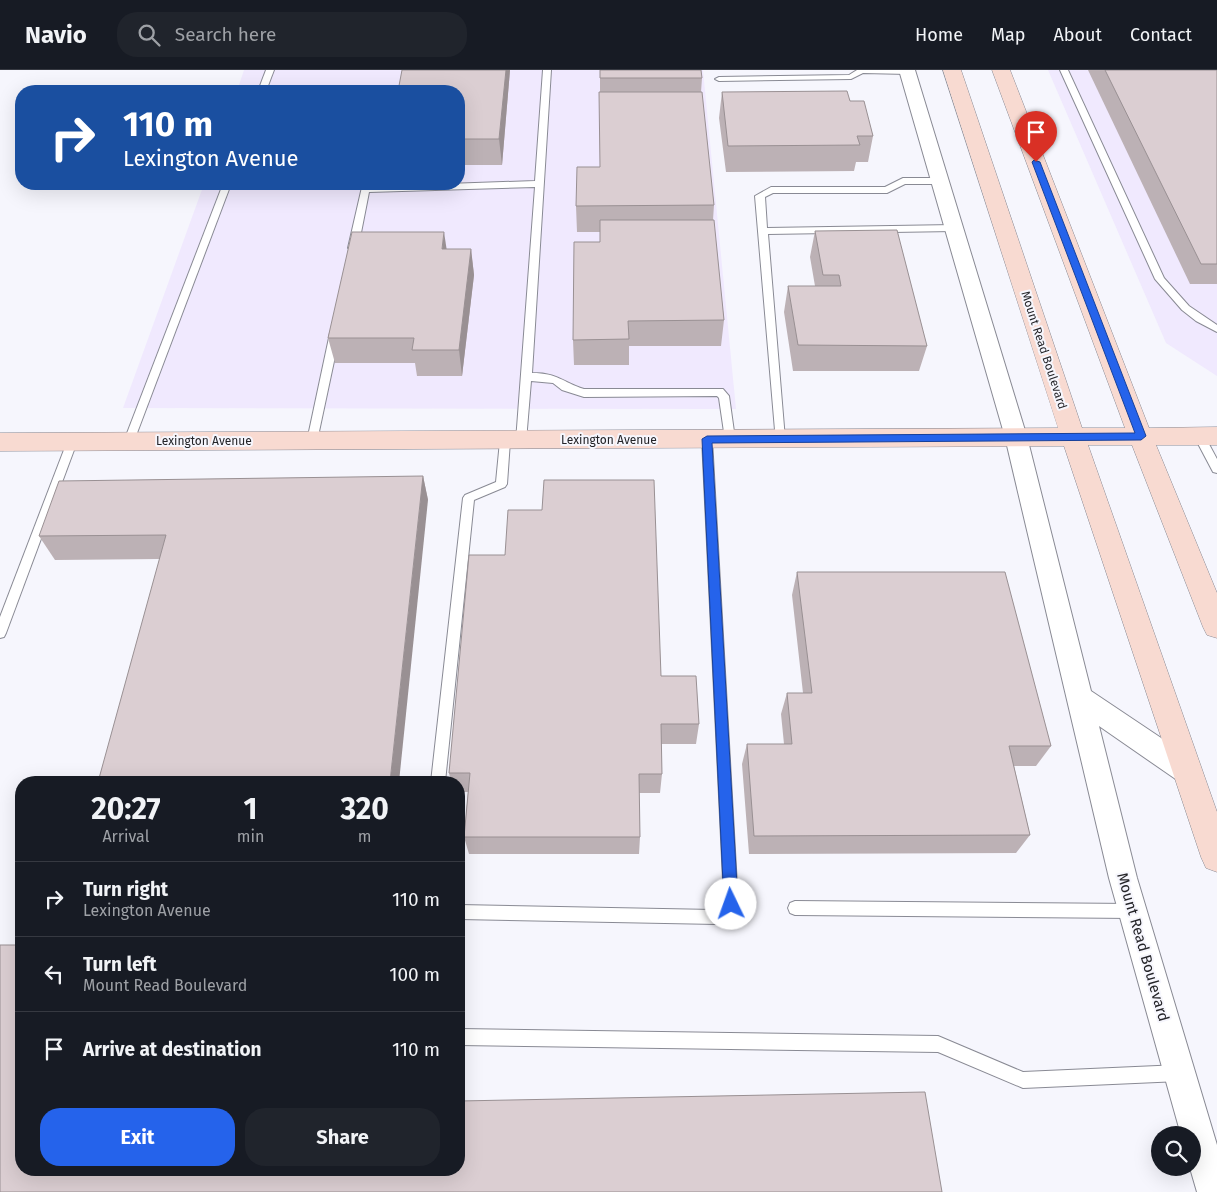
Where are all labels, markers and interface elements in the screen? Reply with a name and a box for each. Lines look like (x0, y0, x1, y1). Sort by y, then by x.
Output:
search box (117, 12, 467, 57)
text: Navio (25, 21, 87, 49)
icon: search (135, 21, 163, 49)
text: Search here (175, 23, 276, 46)
text: Home (915, 24, 963, 46)
text: Map (991, 24, 1025, 46)
text: About (1053, 24, 1102, 46)
text: Contact (1130, 24, 1192, 46)
text: 110 m (123, 103, 213, 145)
icon: right (40, 105, 105, 170)
pin (1015, 111, 1057, 162)
icon: arrive (1022, 118, 1050, 146)
text: Lexington Avenue (123, 145, 299, 172)
street label: Mount Read Boulevard (1018, 289, 1070, 411)
street label: Lexington Avenue (561, 433, 657, 447)
street label: Lexington Avenue (156, 434, 252, 448)
text: 20:27 (91, 791, 161, 827)
text: 1 (244, 791, 258, 827)
text: 320 (341, 791, 389, 827)
text: Arrival (102, 827, 149, 846)
text: min (237, 827, 264, 846)
text: m (358, 827, 372, 846)
street label: Mount Read Boulevard (1113, 871, 1173, 1023)
position arrow (704, 877, 756, 929)
text: Turn right (83, 878, 168, 901)
icon: right (40, 885, 68, 913)
text: 110 m (392, 888, 440, 911)
text: Lexington Avenue (83, 901, 211, 920)
text: Turn left (83, 953, 157, 976)
icon: left (40, 960, 68, 988)
text: 100 m (389, 963, 440, 986)
text: Mount Read Boulevard (83, 976, 247, 995)
icon: arrive (40, 1035, 68, 1063)
text: Arrive at destination (83, 1038, 262, 1061)
text: 110 m (392, 1038, 440, 1061)
button: Exit (40, 1108, 235, 1166)
button: Share (245, 1108, 440, 1166)
map controls (1151, 1126, 1201, 1176)
button: search (1151, 1126, 1201, 1176)

